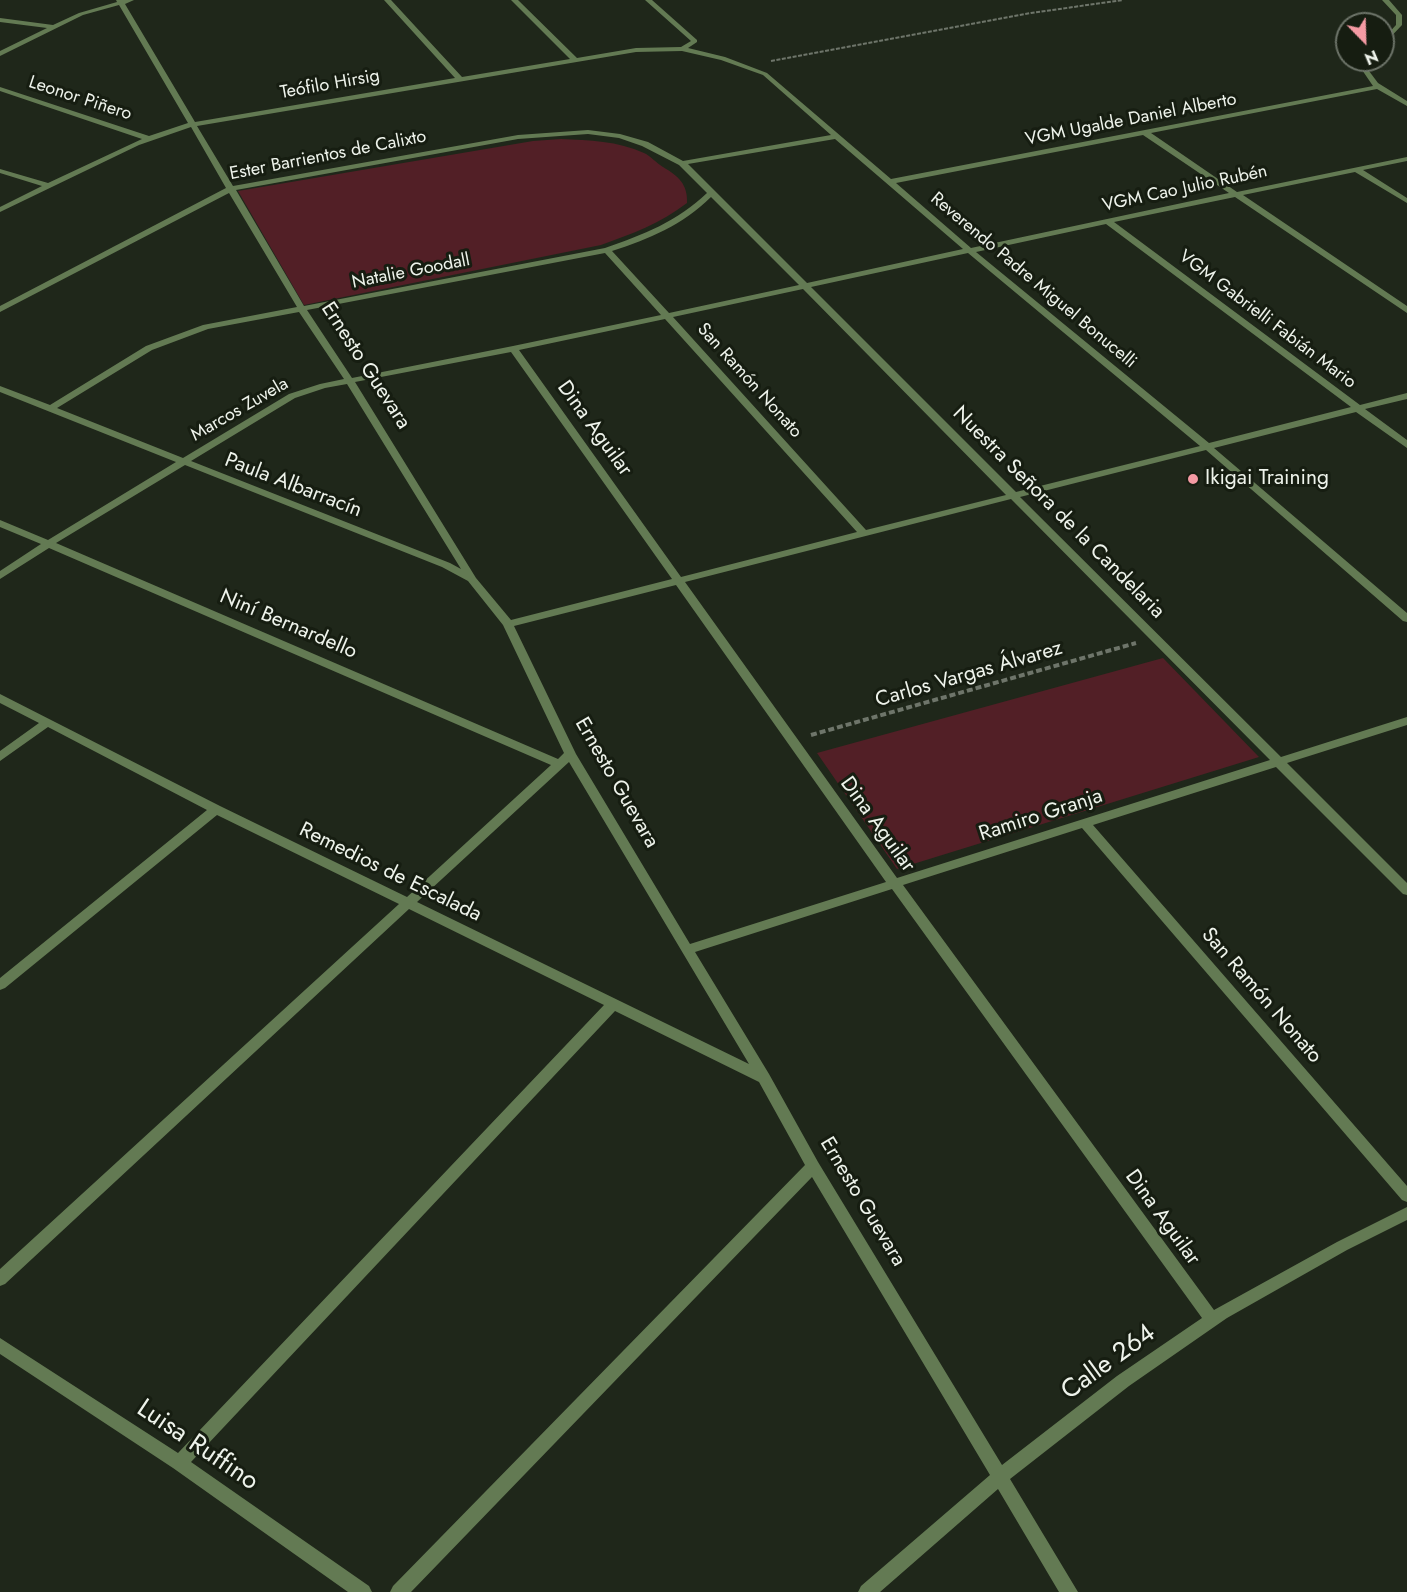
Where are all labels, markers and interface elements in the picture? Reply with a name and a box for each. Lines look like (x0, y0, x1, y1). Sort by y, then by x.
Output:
north arrow (1335, 12, 1395, 72)
text: N (1361, 44, 1382, 70)
street label: Teófilo Hirsig (278, 66, 382, 104)
street label: Leonor Piñero (26, 72, 134, 126)
street label: VGM Ugalde Daniel Alberto (1024, 89, 1238, 151)
street label: Ester Barrientos de Calixto (228, 126, 428, 186)
street label: VGM Cao Julio Rubén (1101, 161, 1269, 217)
street label: Reverendo Padre Miguel Bonucelli (926, 188, 1140, 374)
street label: VGM Gabrielli Fabián Mario (1174, 246, 1360, 394)
street label: Natalie Goodall (350, 250, 472, 294)
street label: Ernesto Guevara (315, 298, 415, 434)
street label: San Ramón Nonato (692, 319, 806, 443)
street label: Marcos Zuvela (188, 373, 292, 447)
street label: Dina Aguilar (551, 376, 637, 482)
street label: Nuestra Señora de la Candelaria (947, 402, 1169, 624)
street label: Paula Albarracín (221, 448, 365, 524)
place label: Ikigai Training (1205, 466, 1329, 492)
marker: Ikigai Training (1186, 472, 1200, 486)
street label: Niní Bernardello (216, 585, 360, 665)
street label: Carlos Vargas Álvarez (873, 636, 1065, 714)
street label: Ernesto Guevara (569, 713, 663, 853)
street label: Dina Aguilar (834, 772, 920, 878)
street label: Ramiro Granja (976, 784, 1106, 848)
street label: Remedios de Escalada (295, 818, 485, 928)
street label: San Ramón Nonato (1195, 923, 1327, 1069)
street label: Ernesto Guevara (814, 1133, 910, 1271)
street label: Dina Aguilar (1119, 1165, 1205, 1271)
street label: Calle 264 (1056, 1319, 1162, 1407)
street label: Luisa Ruffino (130, 1394, 264, 1498)

